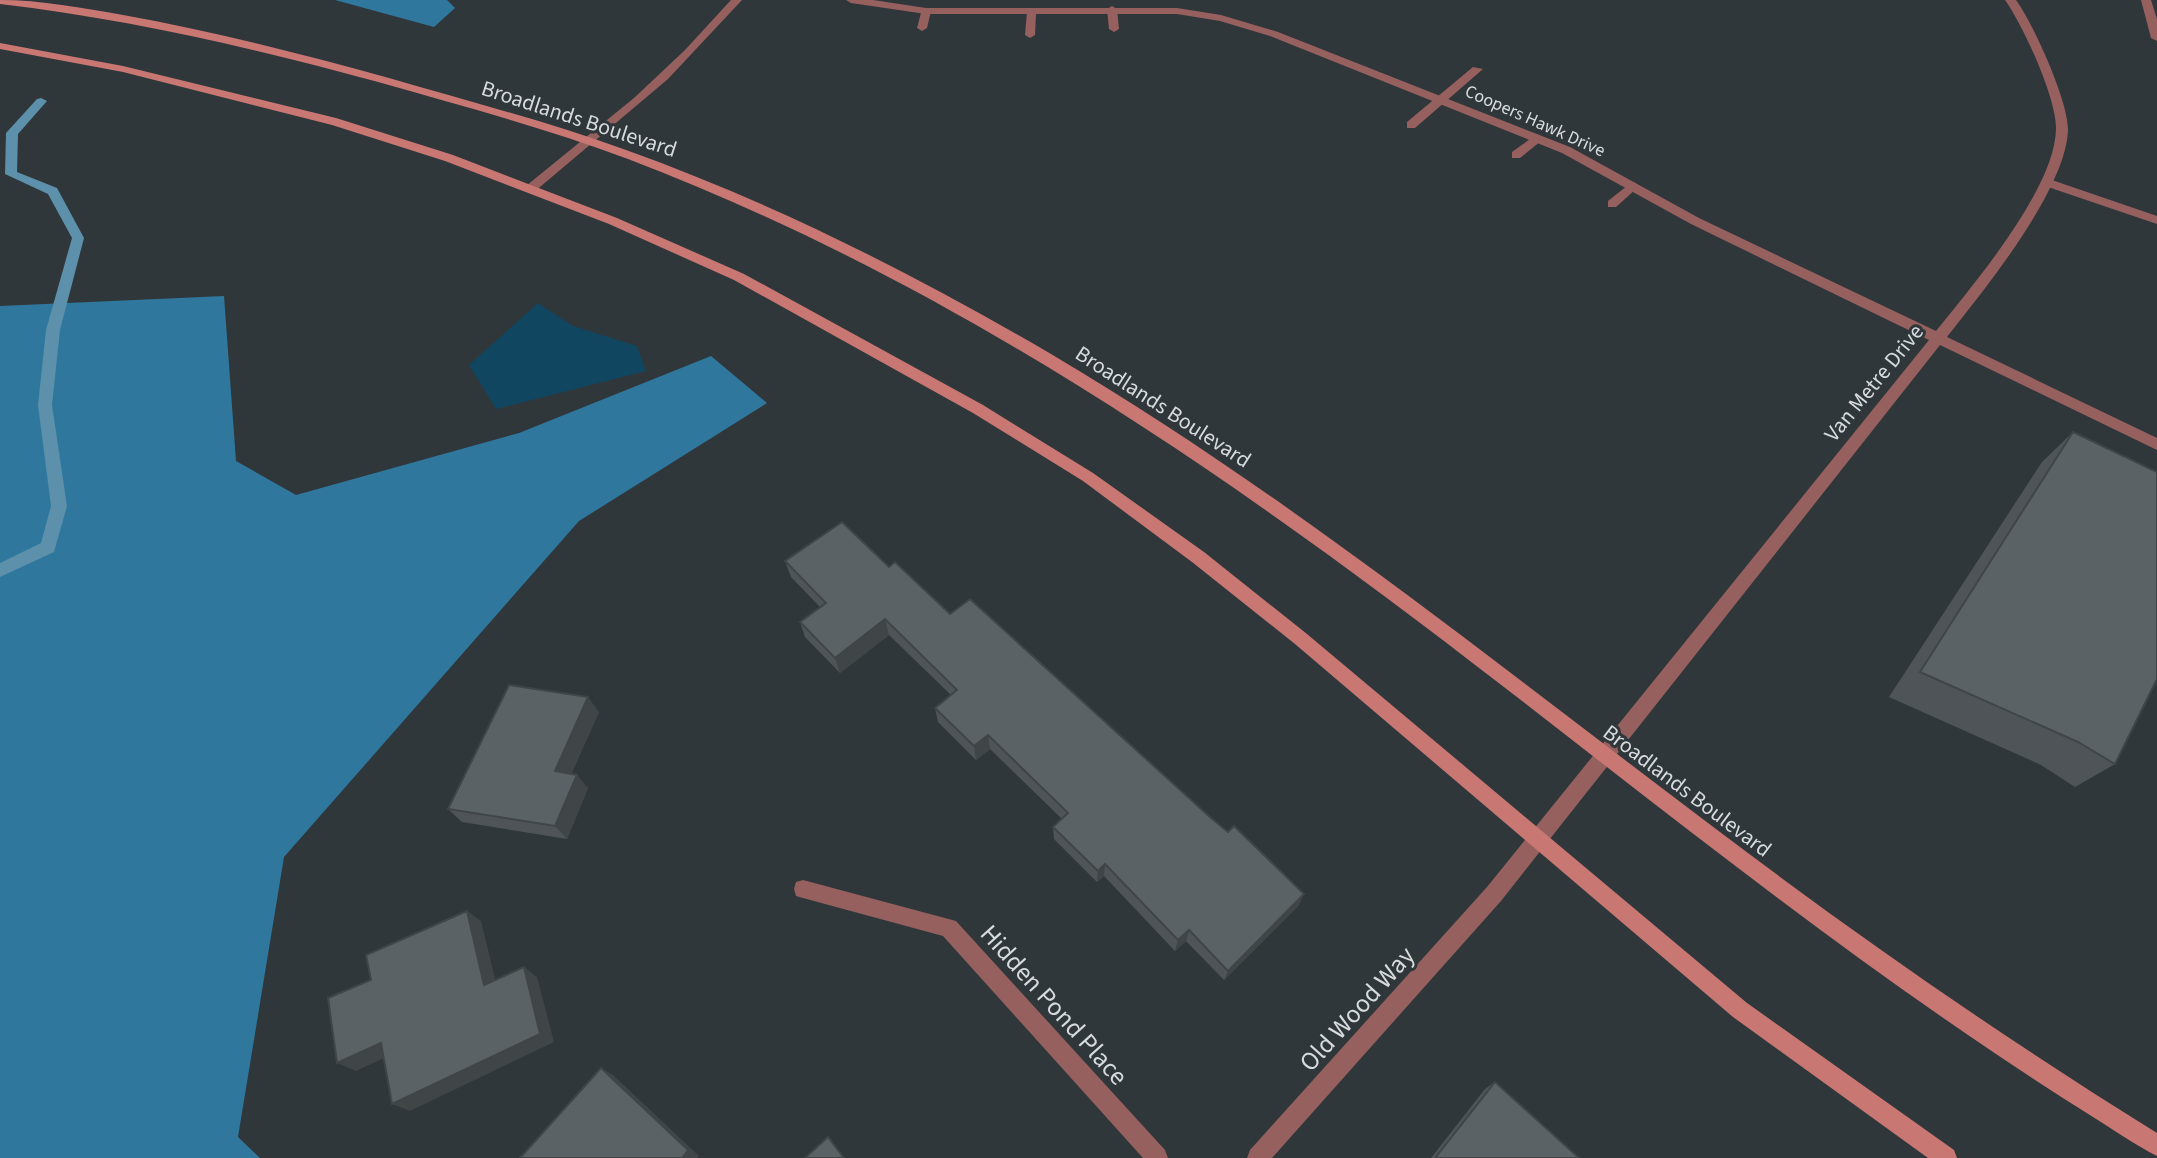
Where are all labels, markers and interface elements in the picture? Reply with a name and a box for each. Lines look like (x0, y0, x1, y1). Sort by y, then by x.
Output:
street label: Broadlands Boulevard (477, 72, 681, 166)
street label: Coopers Hawk Drive (1461, 79, 1609, 163)
street label: Van Metre Drive (1817, 317, 1931, 449)
street label: Broadlands Boulevard (1069, 338, 1257, 476)
street label: Broadlands Boulevard (1596, 717, 1778, 865)
street label: Hidden Pond Place (972, 916, 1136, 1094)
street label: Old Wood Way (1291, 938, 1423, 1080)

